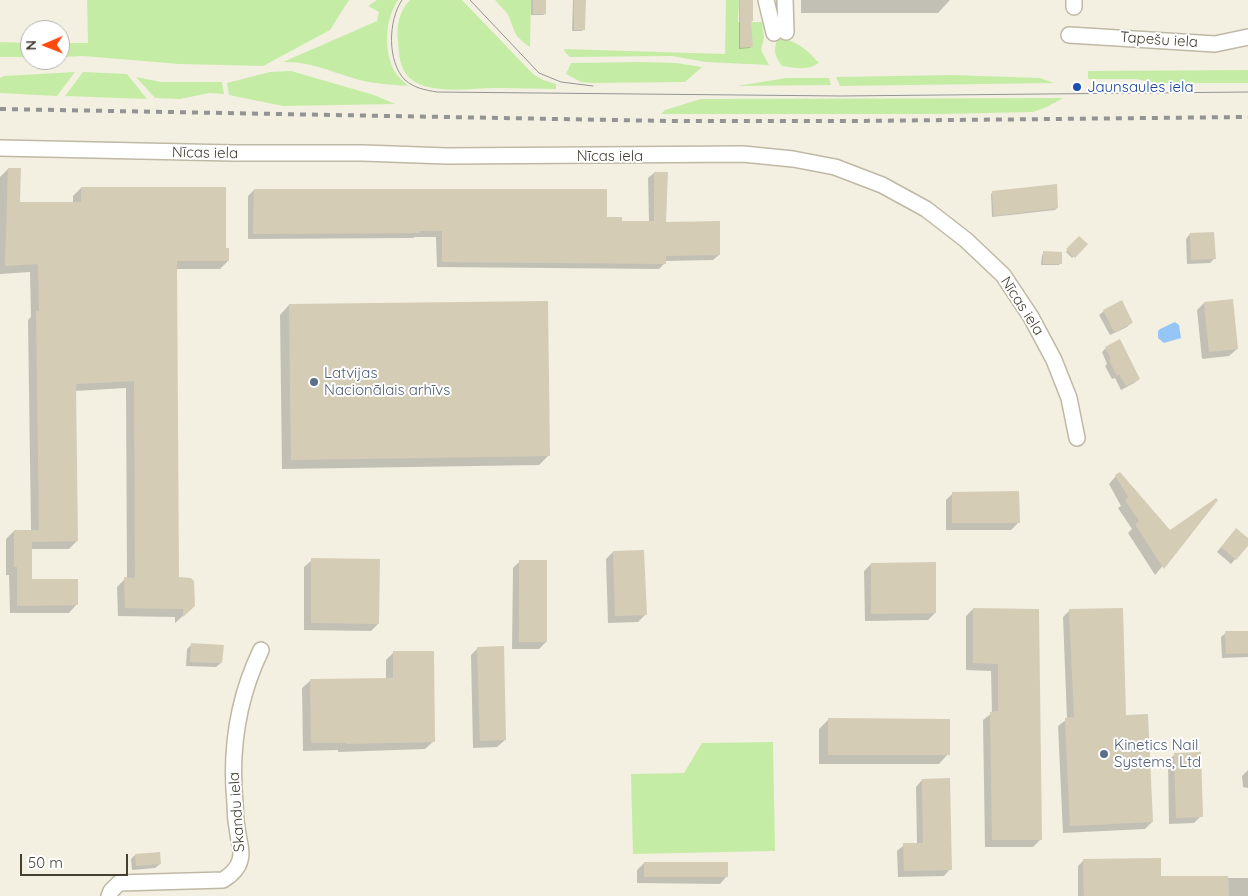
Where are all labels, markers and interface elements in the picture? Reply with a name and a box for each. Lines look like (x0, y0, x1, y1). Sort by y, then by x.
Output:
north arrow (20, 20, 70, 70)
street label: Tapešu iela (1119, 28, 1199, 52)
text: N (22, 40, 40, 51)
place label: Jaunsaules iela (1087, 78, 1193, 96)
marker: Jaunsaules iela (1071, 81, 1083, 93)
street label: Nīcas iela (172, 143, 238, 163)
street label: Nīcas iela (577, 147, 643, 165)
street label: Nīcas iela (996, 273, 1048, 339)
place label: Latvijas Nacionālais arhīvs (324, 364, 450, 399)
marker: Latvijas Nacionālais arhīvs (308, 376, 320, 388)
place label: Kinetics Nail Systems, Ltd (1114, 736, 1201, 771)
marker: Kinetics Nail Systems, Ltd (1098, 748, 1110, 760)
street label: Skandu iela (225, 771, 249, 853)
scale bar (22, 844, 130, 876)
text: 50 m (28, 853, 63, 872)

